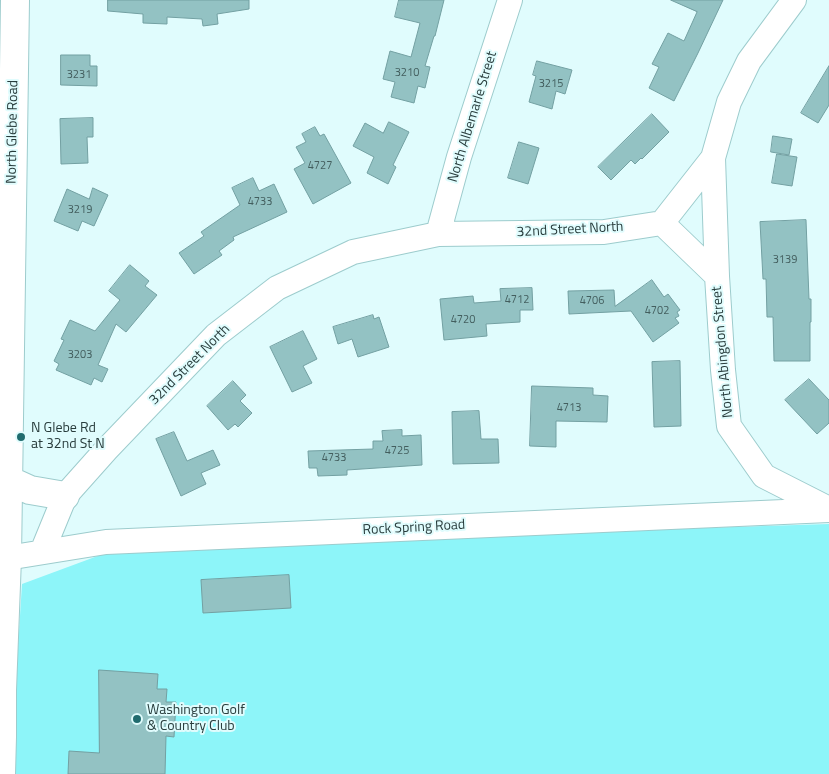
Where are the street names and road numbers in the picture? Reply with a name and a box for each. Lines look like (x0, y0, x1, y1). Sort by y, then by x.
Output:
street label: North Albemarle Street (445, 49, 501, 185)
street label: North Glebe Road (4, 80, 22, 184)
street label: 32nd Street North (516, 219, 624, 241)
street label: North Abingdon Street (709, 285, 737, 419)
street label: 32nd Street North (146, 321, 234, 409)
street label: Rock Spring Road (362, 517, 466, 539)

